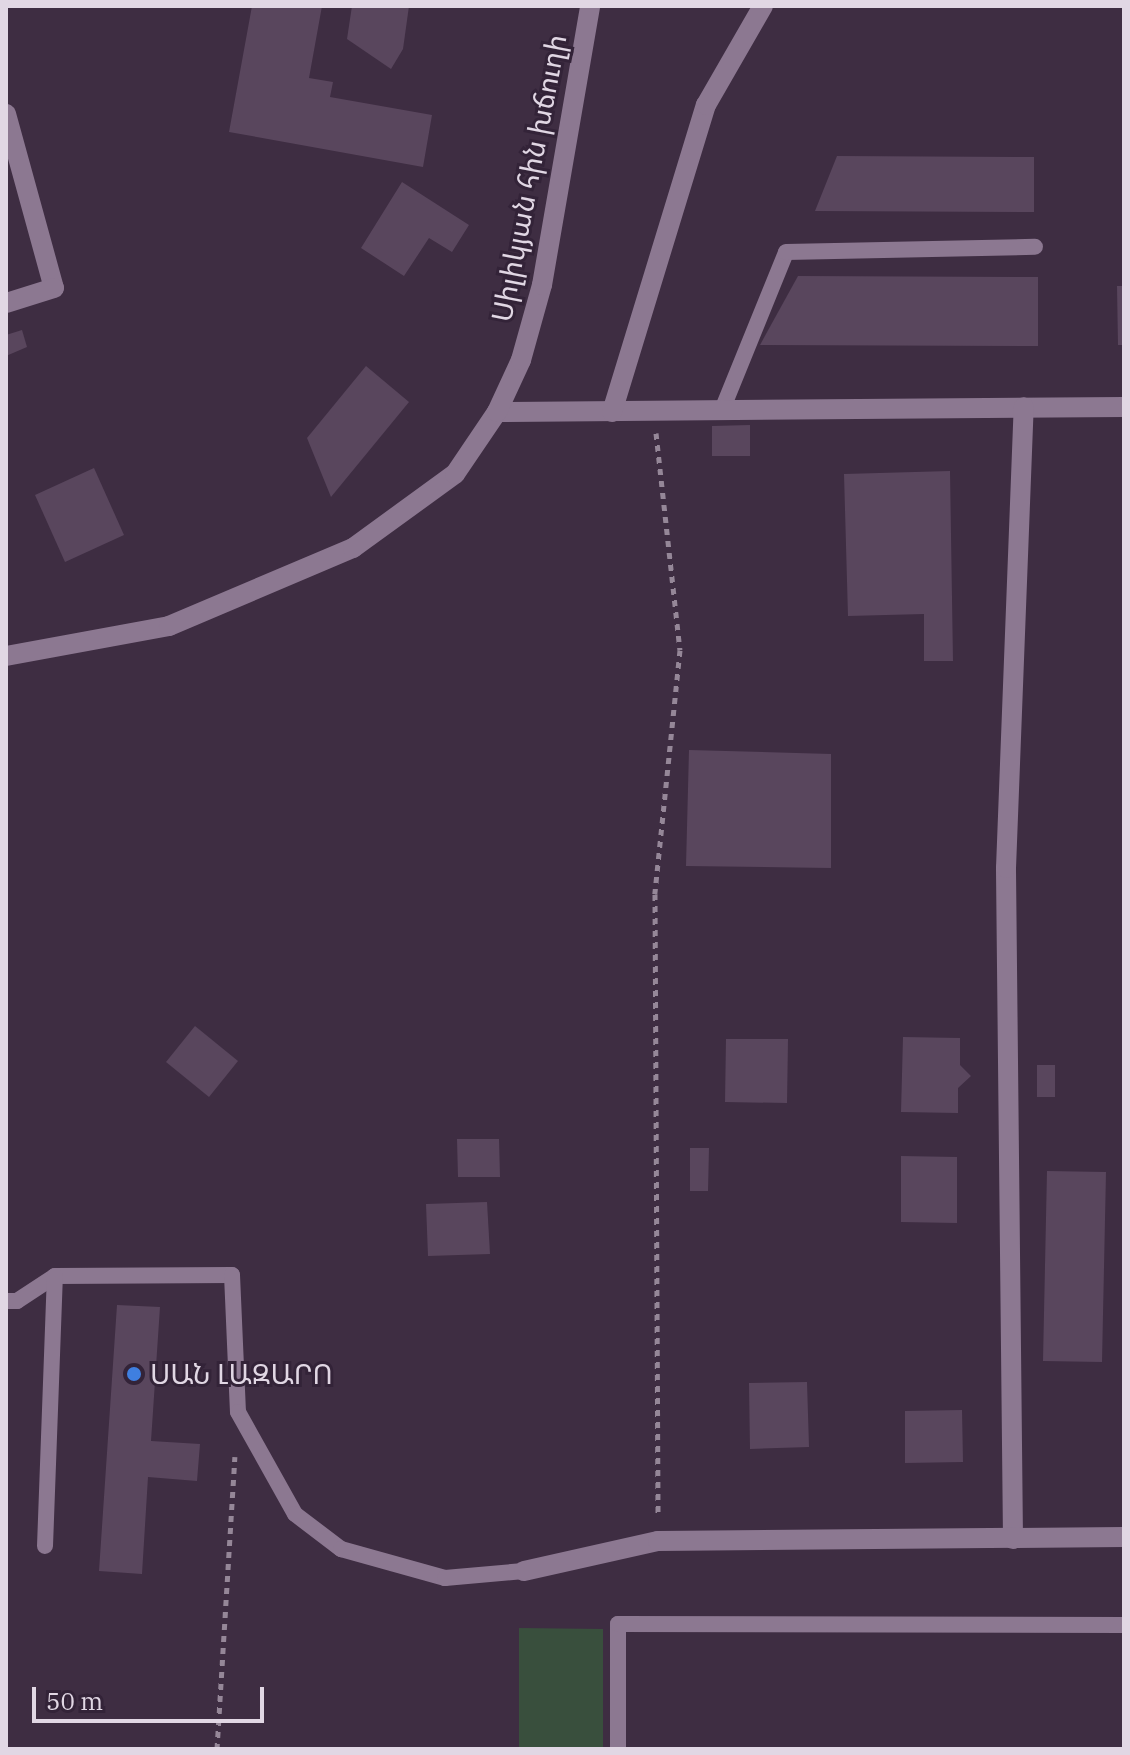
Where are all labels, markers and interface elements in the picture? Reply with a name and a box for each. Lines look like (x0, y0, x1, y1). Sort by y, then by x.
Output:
street label: Սիլիկյան հին խճուղի (485, 31, 573, 325)
place label: ՍԱՆ ԼԱԶԱՐՈ (150, 1357, 333, 1391)
marker: ՍԱՆ ԼԱԶԱՐՈ (125, 1365, 143, 1383)
scale bar (36, 1671, 268, 1721)
text: 50 m (46, 1685, 103, 1717)

